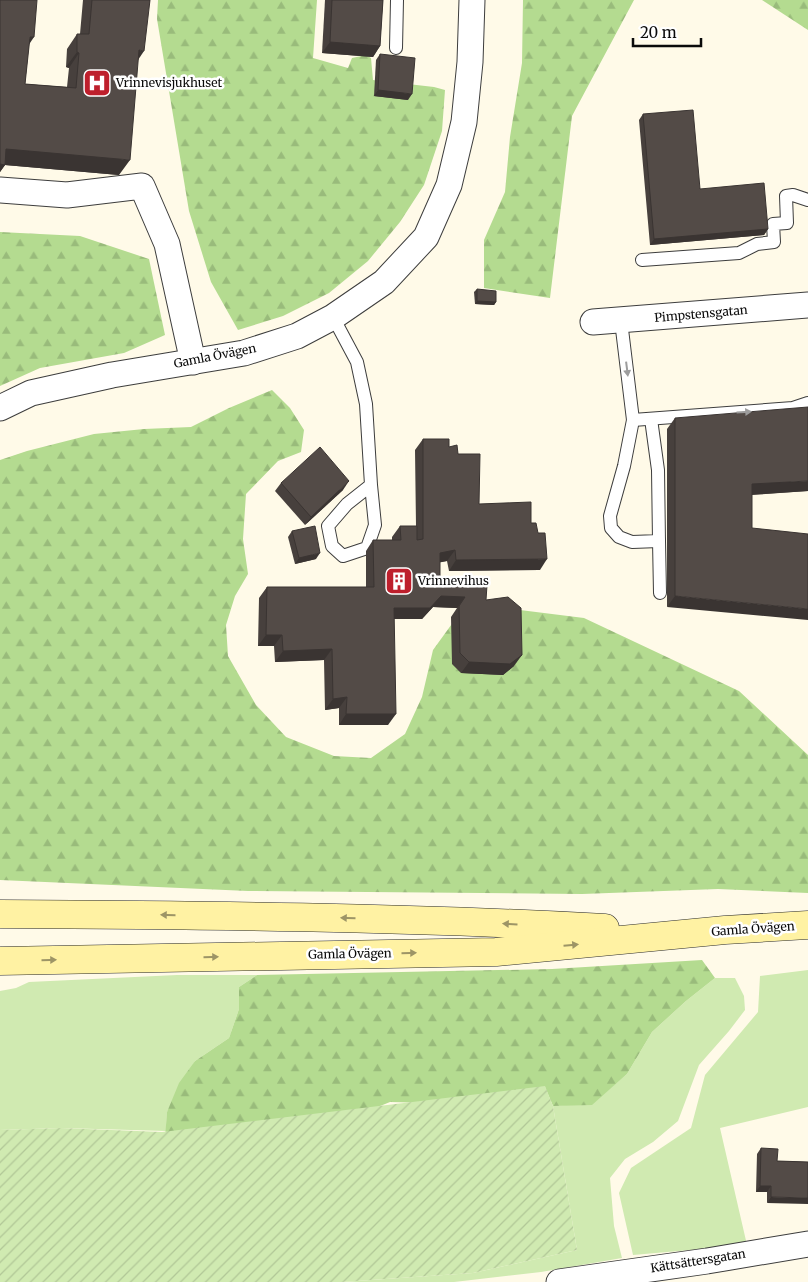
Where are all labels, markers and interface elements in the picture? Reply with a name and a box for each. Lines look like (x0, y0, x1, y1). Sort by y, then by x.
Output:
scale bar (633, 15, 700, 47)
text: 20 m (640, 23, 677, 42)
hospital icon: Vrinnevisjukhuset (82, 68, 112, 98)
place label: Vrinnevisjukhuset (115, 75, 222, 90)
street label: Pimpstensgatan (654, 302, 748, 325)
street label: Gamla Övägen (173, 340, 257, 371)
one-way arrow (623, 361, 631, 377)
one-way arrow (737, 407, 753, 415)
building icon: Vrinnevihus (384, 566, 414, 596)
place label: Vrinnevihus (417, 573, 489, 588)
one-way arrow (159, 911, 175, 919)
one-way arrow (339, 914, 355, 922)
street label: Gamla Övägen (711, 918, 795, 939)
one-way arrow (502, 919, 518, 927)
one-way arrow (563, 941, 579, 949)
street label: Gamla Övägen (308, 945, 392, 962)
one-way arrow (401, 949, 417, 957)
one-way arrow (203, 952, 219, 960)
one-way arrow (41, 956, 57, 964)
street label: Kättsättersgatan (649, 1246, 747, 1275)

